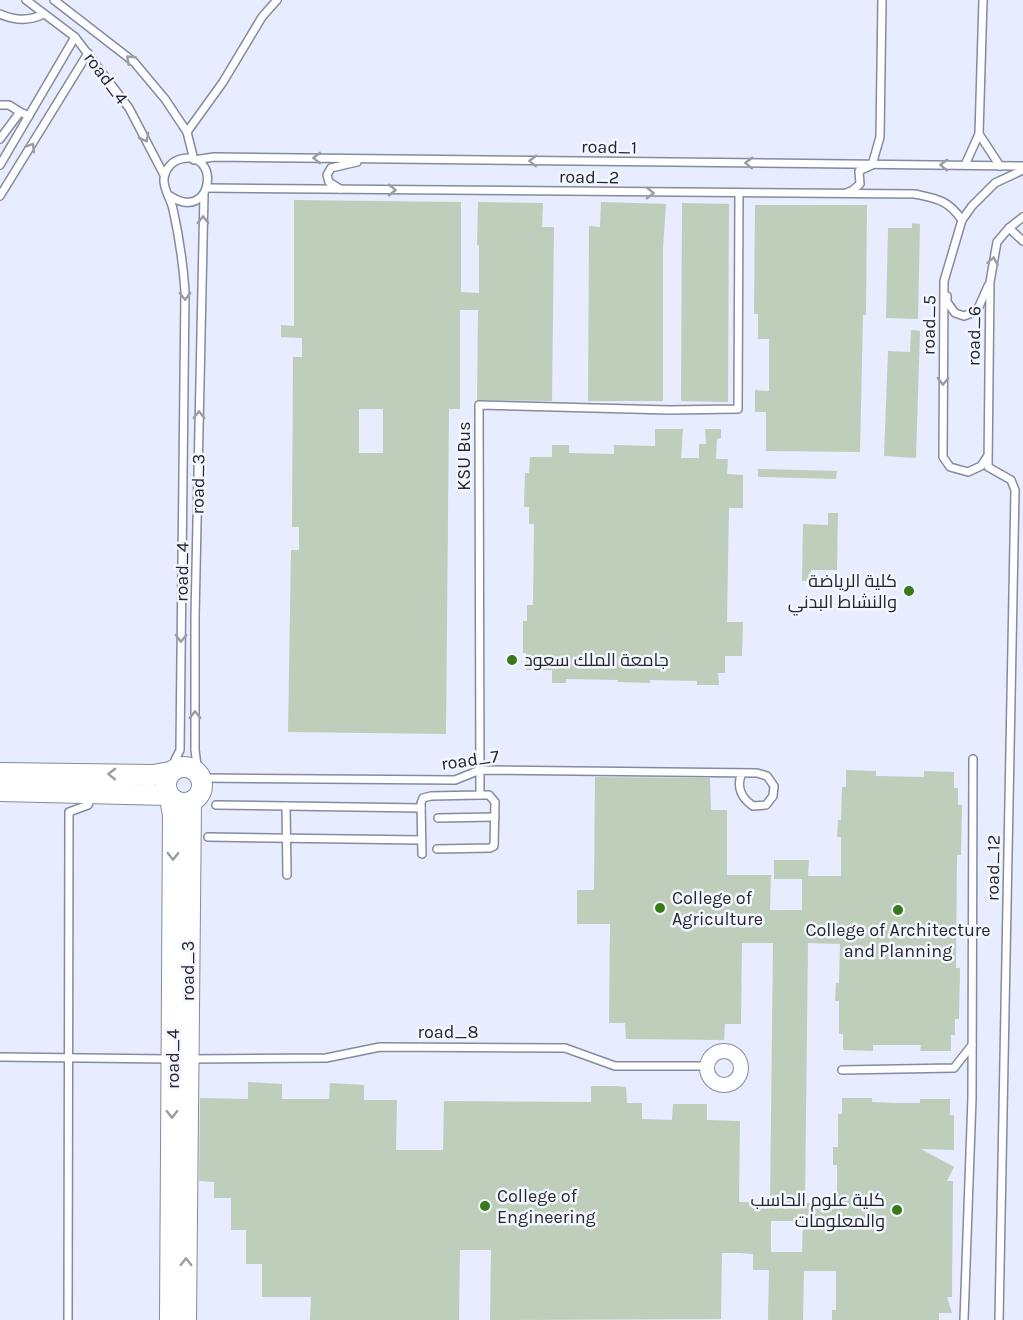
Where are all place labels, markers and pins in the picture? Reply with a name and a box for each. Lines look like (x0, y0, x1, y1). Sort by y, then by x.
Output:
place label: كلية الرياضة والنشاط البدني (788, 570, 897, 616)
marker: كلية الرياضة والنشاط البدني (902, 584, 916, 598)
place label: جامعة الملك سعود (524, 649, 669, 671)
marker: جامعة الملك سعود (505, 653, 519, 667)
place label: College of Agriculture (672, 887, 763, 930)
marker: College of Agriculture (653, 901, 667, 915)
marker: College of Architecture and Planning (891, 903, 905, 917)
place label: College of Architecture and Planning (805, 919, 991, 962)
place label: College of Engineering (497, 1185, 596, 1228)
place label: كلية علوم الحاسب والمعلومات (751, 1189, 885, 1232)
marker: College of Engineering (478, 1199, 492, 1213)
marker: كلية علوم الحاسب والمعلومات (890, 1203, 904, 1217)

